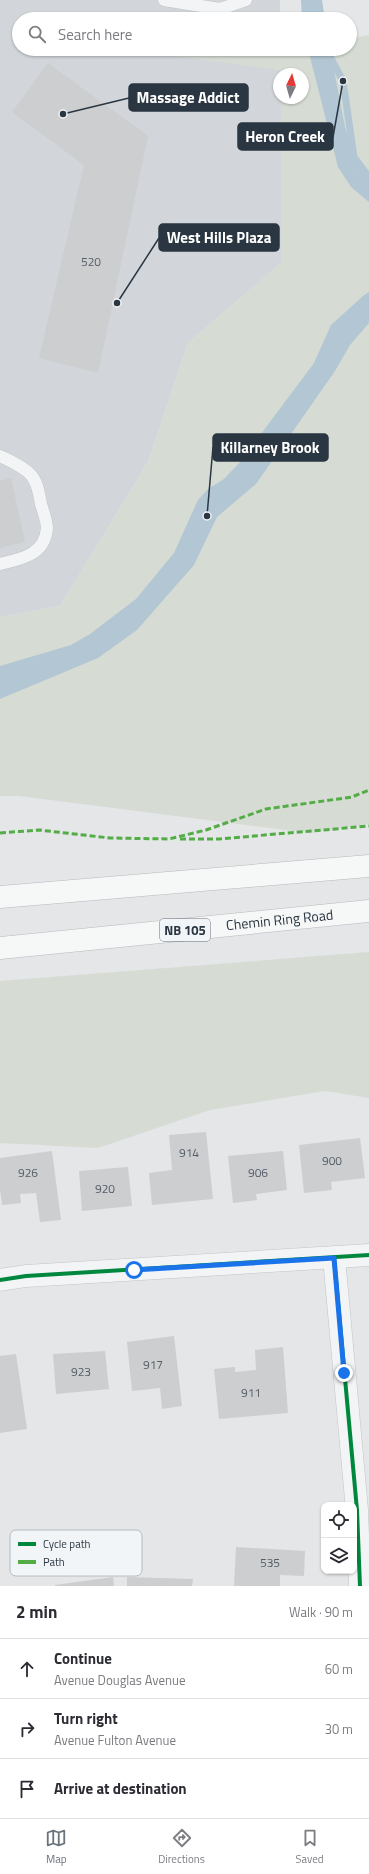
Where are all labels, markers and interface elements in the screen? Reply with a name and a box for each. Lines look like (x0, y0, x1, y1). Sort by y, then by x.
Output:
search box (12, 12, 357, 56)
icon: search (26, 23, 48, 45)
text: Search here (58, 23, 132, 46)
north arrow (273, 68, 309, 104)
callout: Massage Addict (129, 84, 248, 111)
text: Massage Addict (137, 86, 240, 109)
callout: Heron Creek (238, 123, 333, 150)
text: Heron Creek (245, 125, 325, 148)
callout: West Hills Plaza (159, 224, 279, 251)
text: West Hills Plaza (167, 226, 272, 249)
house number: 520 (81, 252, 101, 271)
callout: Killarney Brook (213, 434, 328, 461)
text: Killarney Brook (220, 436, 320, 459)
street label: Chemin Ring Road (225, 904, 334, 935)
road number: NB 105 (160, 919, 210, 941)
house number: 914 (179, 1143, 199, 1162)
house number: 900 (322, 1151, 342, 1170)
house number: 926 (18, 1163, 38, 1182)
house number: 906 (248, 1163, 268, 1182)
house number: 920 (95, 1179, 115, 1198)
route start (125, 1261, 143, 1279)
house number: 917 (143, 1355, 163, 1374)
house number: 923 (71, 1362, 91, 1381)
route end (335, 1364, 353, 1382)
house number: 911 (241, 1383, 261, 1402)
map controls (321, 1502, 357, 1574)
button: locate (321, 1502, 357, 1538)
legend (10, 1530, 142, 1576)
text: Cycle path (43, 1536, 91, 1552)
button: layers (321, 1538, 357, 1574)
house number: 535 (260, 1553, 280, 1572)
text: Path (43, 1554, 65, 1570)
text: 2 min (16, 1599, 57, 1625)
text: Walk · 90 m (289, 1602, 353, 1622)
text: Continue (54, 1647, 112, 1670)
icon: ahead (16, 1658, 38, 1680)
text: 60 m (325, 1659, 353, 1679)
text: Avenue Douglas Avenue (54, 1670, 185, 1690)
text: Turn right (54, 1707, 118, 1730)
icon: right (16, 1718, 38, 1740)
text: 30 m (325, 1719, 353, 1739)
text: Avenue Fulton Avenue (54, 1730, 176, 1750)
text: Arrive at destination (54, 1777, 187, 1800)
icon: arrive (16, 1778, 38, 1800)
tab: Map (45, 1827, 67, 1867)
tab: Directions (158, 1827, 205, 1867)
tab: Saved (296, 1827, 324, 1867)

